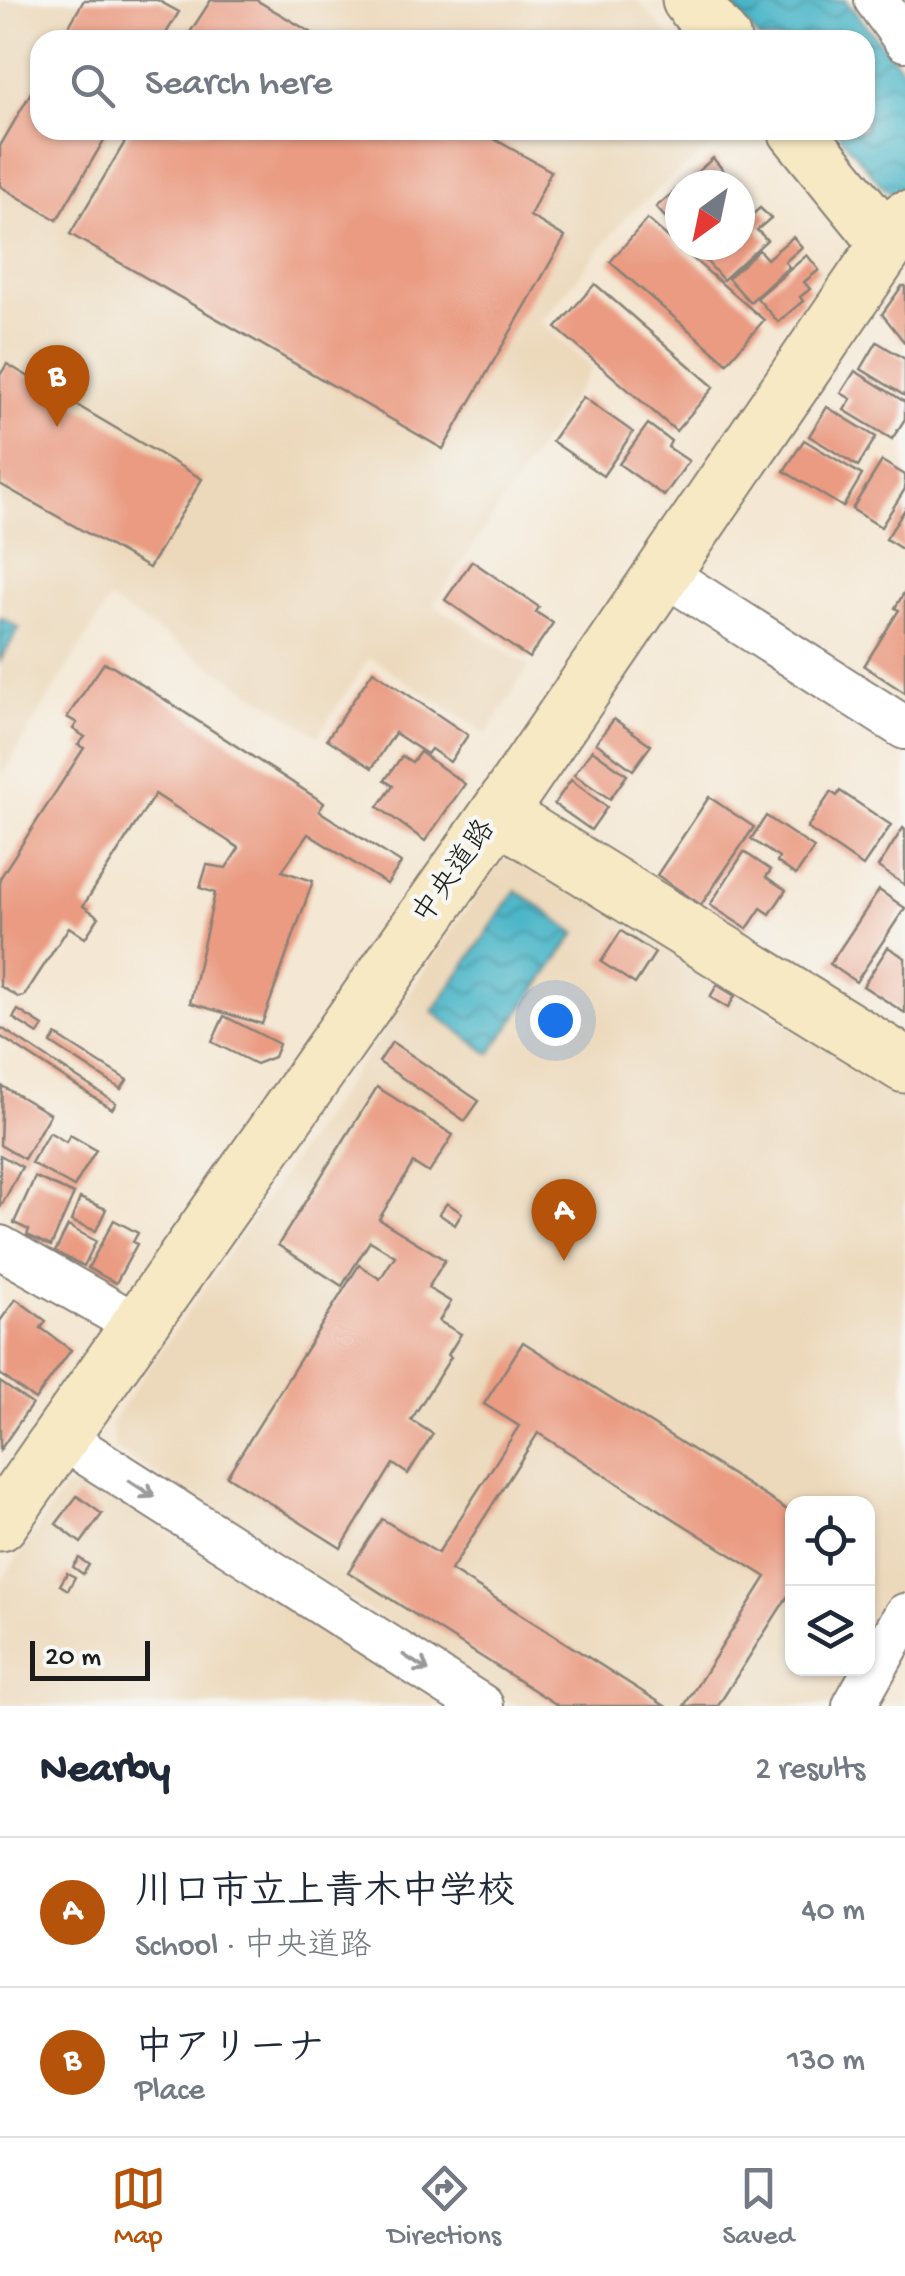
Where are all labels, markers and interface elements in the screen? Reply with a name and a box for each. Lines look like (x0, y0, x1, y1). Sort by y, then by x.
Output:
search box (30, 30, 875, 140)
icon: search (65, 58, 120, 113)
text: Search here (145, 63, 332, 107)
north arrow (665, 170, 755, 260)
pin: B (24, 344, 90, 427)
street label: 中央道路 (406, 813, 505, 932)
your location (530, 995, 581, 1046)
pin: A (532, 1178, 596, 1261)
one-way arrow (127, 1478, 155, 1499)
map controls (785, 1496, 875, 1676)
button: locate (785, 1496, 875, 1586)
button: layers (785, 1586, 875, 1676)
scale bar (30, 1636, 150, 1680)
text: 20 m (45, 1642, 101, 1675)
one-way arrow (401, 1653, 429, 1674)
text: Nearby (40, 1747, 170, 1796)
text: 2 results (755, 1752, 865, 1790)
text: 川口市立上青木中学校 (135, 1873, 515, 1917)
text: A (63, 1893, 82, 1931)
text: 40 m (801, 1893, 865, 1931)
text: School · 中央道路 (135, 1929, 371, 1967)
text: 中アリーナ (135, 2029, 325, 2073)
text: B (64, 2043, 81, 2081)
text: 130 m (787, 2043, 865, 2081)
text: Place (135, 2073, 205, 2111)
tab: Map (111, 2161, 166, 2254)
tab: Directions (387, 2161, 501, 2254)
tab: Saved (722, 2161, 794, 2254)

